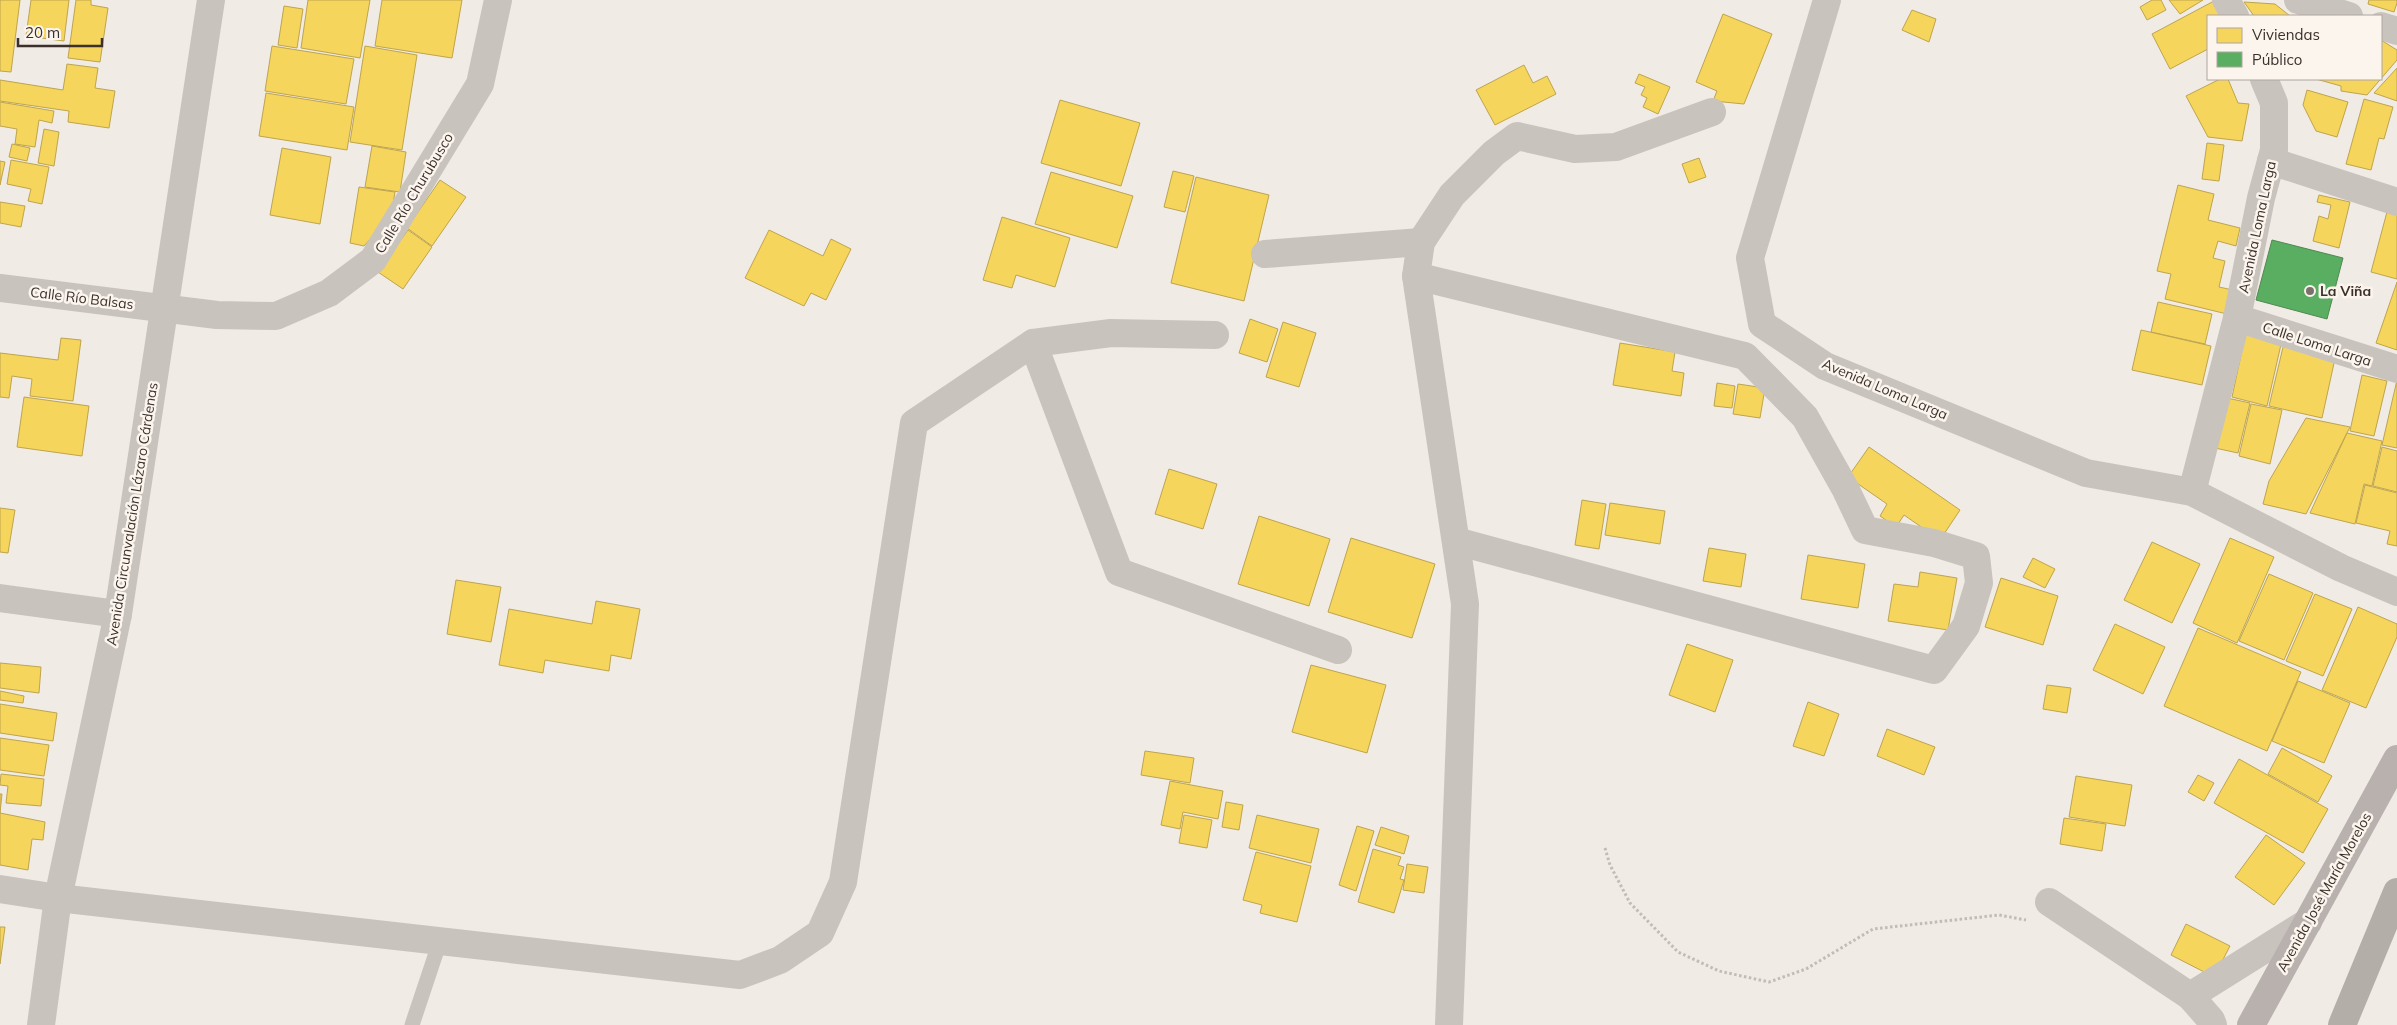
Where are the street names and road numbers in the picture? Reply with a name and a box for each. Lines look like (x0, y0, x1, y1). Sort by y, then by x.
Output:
street label: Calle Río Churubusco (371, 129, 457, 257)
street label: Avenida Loma Larga (2234, 159, 2280, 295)
street label: Calle Río Balsas (29, 283, 135, 313)
street label: Calle Loma Larga (2260, 318, 2374, 370)
street label: Avenida Loma Larga (1820, 354, 1950, 424)
street label: Avenida Circunvalación Lázaro Cárdenas (102, 381, 162, 647)
street label: Avenida José María Morelos (2273, 809, 2375, 975)

